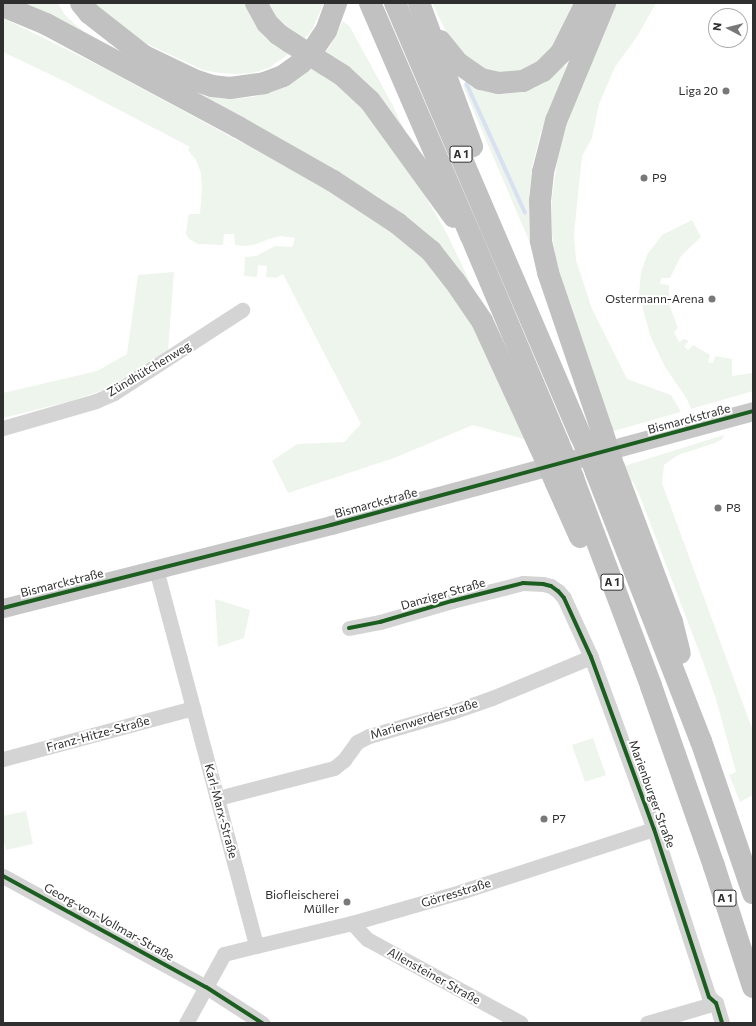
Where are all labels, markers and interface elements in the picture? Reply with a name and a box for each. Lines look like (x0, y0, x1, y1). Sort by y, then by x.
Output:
north arrow (708, 8, 748, 48)
text: N (710, 22, 724, 32)
place label: Liga 20 (679, 84, 718, 98)
marker: Liga 20 (721, 86, 731, 96)
road number: A 1 (449, 145, 473, 163)
place label: P9 (652, 171, 667, 185)
marker: P9 (639, 173, 649, 183)
place label: Ostermann-Arena (605, 292, 704, 306)
marker: Ostermann-Arena (707, 294, 717, 304)
street label: Zündhütchenweg (105, 338, 193, 400)
street label: Bismarckstraße (646, 401, 732, 437)
street label: Bismarckstraße (333, 485, 419, 521)
place label: P8 (726, 501, 741, 515)
marker: P8 (713, 503, 723, 513)
street label: Bismarckstraße (19, 566, 105, 600)
road number: A 1 (600, 573, 624, 591)
street label: Danziger Straße (399, 575, 487, 613)
street label: Marienwerderstraße (369, 696, 479, 742)
street label: Franz-Hitze-Straße (45, 713, 151, 755)
street label: Marienburger Straße (626, 738, 678, 850)
street label: Karl-Marx-Straße (201, 762, 241, 860)
place label: P7 (552, 812, 566, 826)
marker: P7 (539, 814, 549, 824)
street label: Görresstraße (419, 876, 493, 910)
street label: Georg-von-Vollmar-Straße (41, 880, 177, 964)
place label: Biofleischerei Müller (265, 888, 339, 916)
road number: A 1 (713, 889, 737, 907)
marker: Biofleischerei Müller (342, 897, 352, 907)
street label: Allensteiner Straße (385, 945, 483, 1007)

